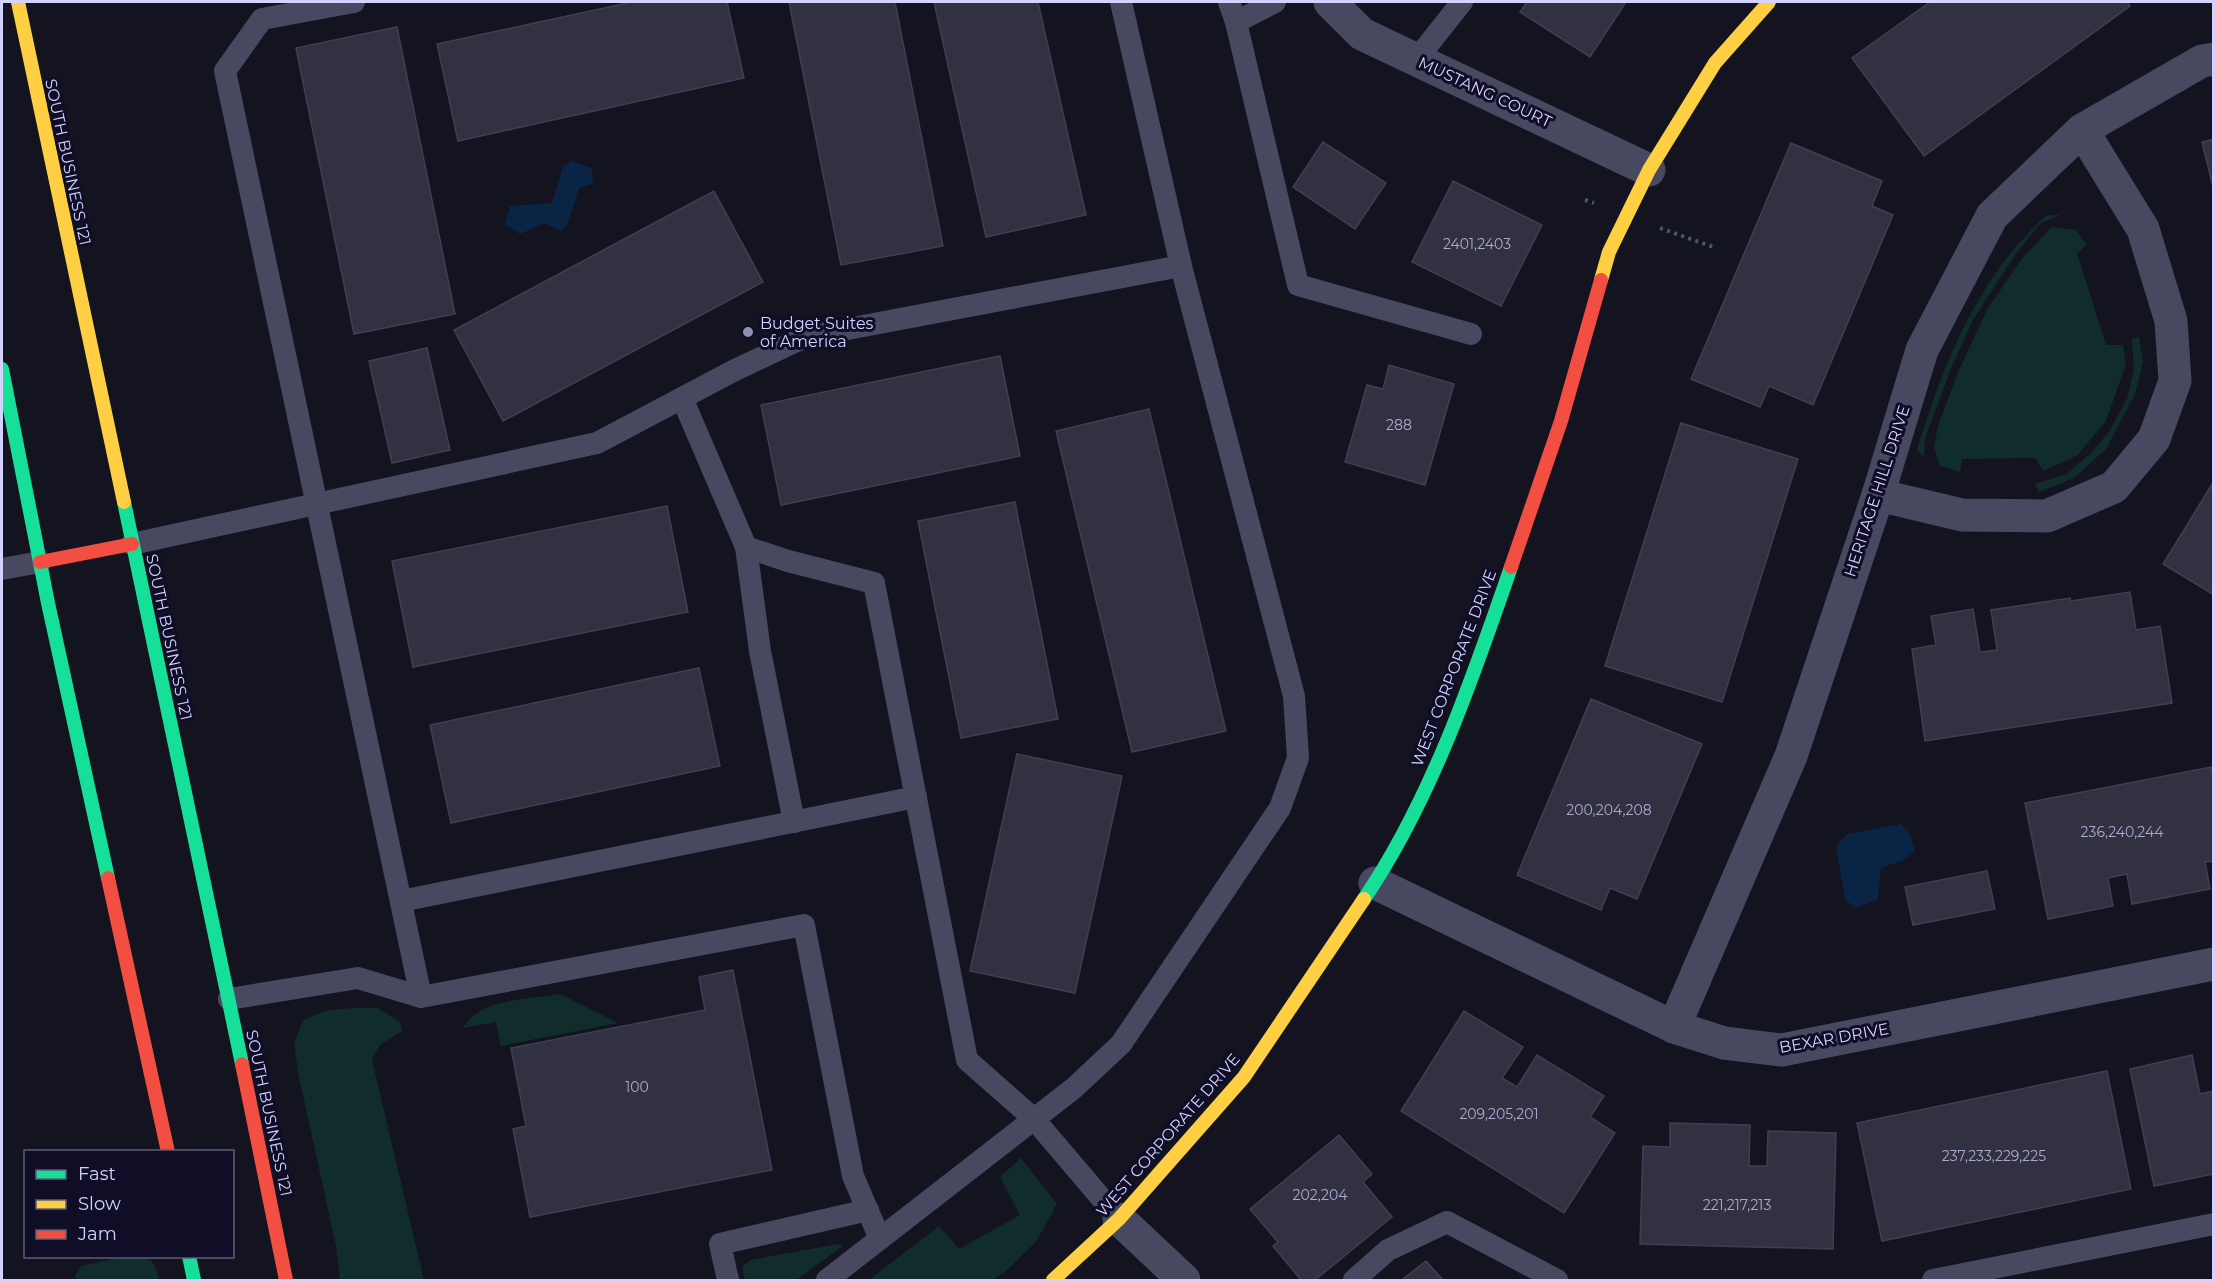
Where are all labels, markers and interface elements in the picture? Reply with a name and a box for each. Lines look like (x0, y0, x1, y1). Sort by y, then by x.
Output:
street label: MUSTANG COURT (1415, 53, 1555, 132)
street label: SOUTH BUSINESS 121 (41, 77, 95, 247)
house number: 2401,2403 (1443, 235, 1511, 253)
place label: Budget Suites of America (760, 314, 874, 351)
marker: Budget Suites of America (741, 325, 755, 339)
street label: HERITAGE HILL DRIVE (1840, 403, 1914, 579)
house number: 288 (1386, 416, 1412, 434)
street label: SOUTH BUSINESS 121 (142, 552, 196, 722)
street label: WEST CORPORATE DRIVE (1408, 567, 1500, 769)
house number: 200,204,208 (1566, 801, 1652, 819)
house number: 236,240,244 (2081, 823, 2164, 841)
street label: BEXAR DRIVE (1778, 1019, 1890, 1057)
street label: SOUTH BUSINESS 121 (242, 1028, 296, 1198)
street label: WEST CORPORATE DRIVE (1092, 1050, 1244, 1220)
house number: 100 (625, 1078, 649, 1096)
house number: 209,205,201 (1459, 1105, 1539, 1123)
house number: 237,233,229,225 (1942, 1147, 2046, 1165)
legend (24, 1150, 234, 1258)
text: Fast (78, 1163, 116, 1185)
house number: 202,204 (1293, 1186, 1348, 1204)
text: Slow (78, 1193, 121, 1215)
house number: 221,217,213 (1703, 1196, 1771, 1214)
text: Jam (77, 1223, 117, 1245)

